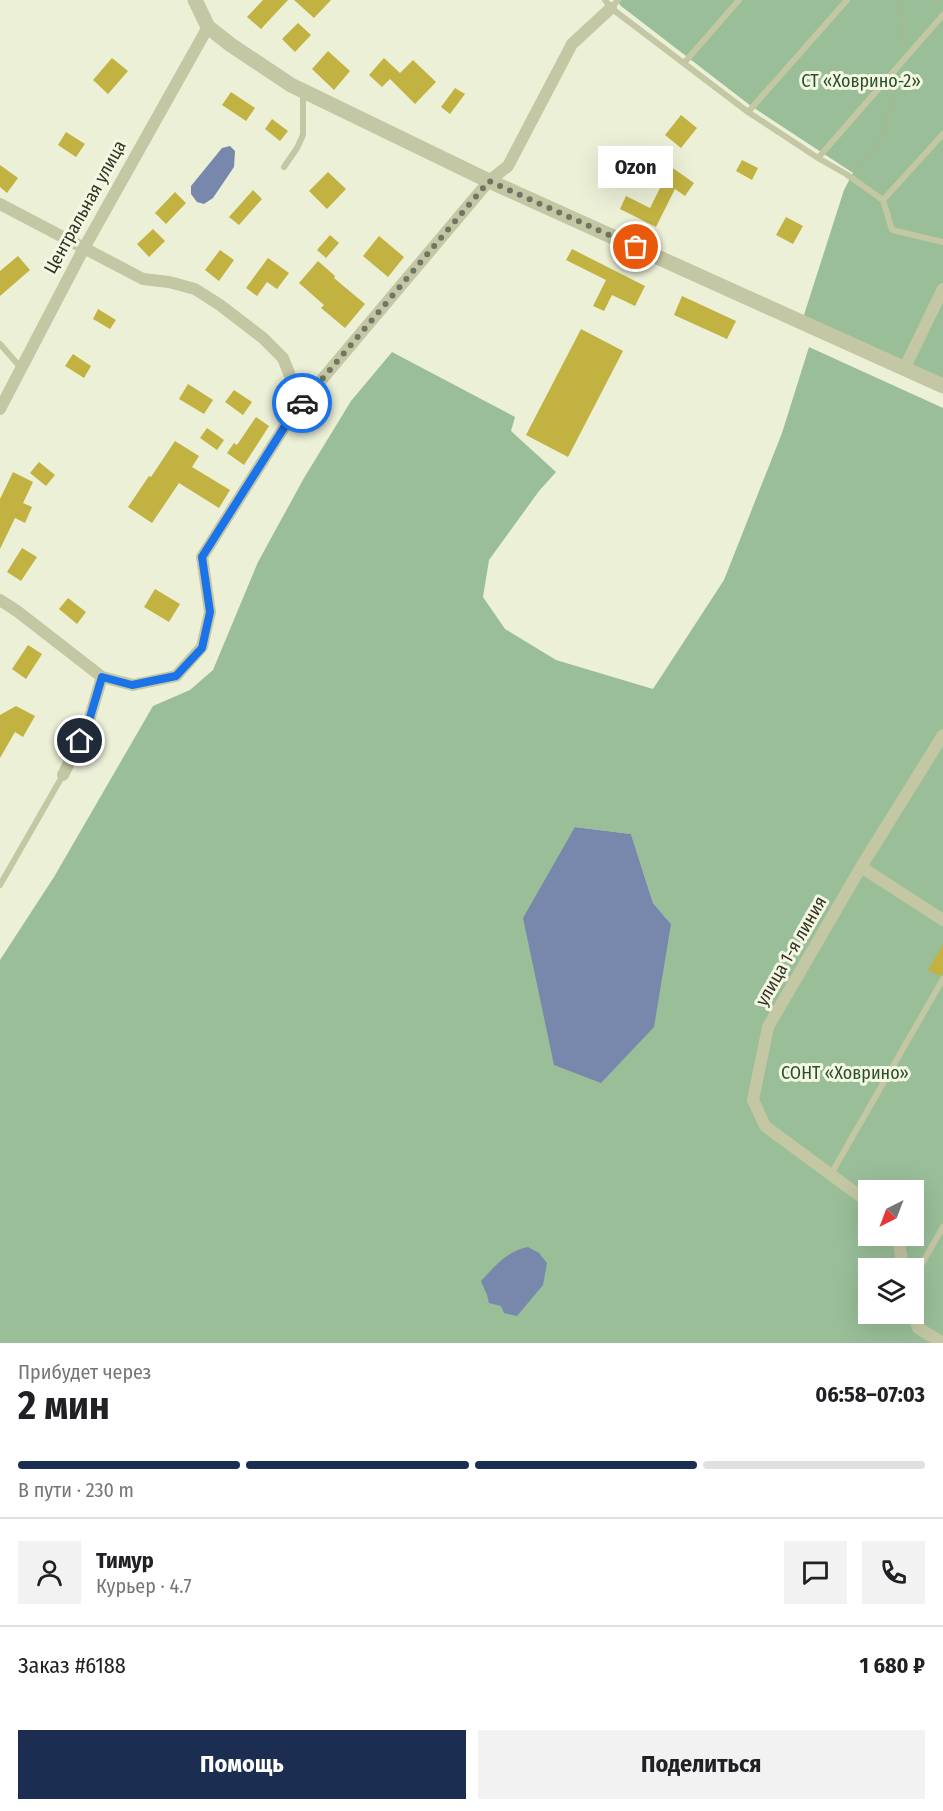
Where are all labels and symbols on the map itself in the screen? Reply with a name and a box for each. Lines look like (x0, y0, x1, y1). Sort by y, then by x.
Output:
park label: СТ «Ховрино-2» (801, 70, 921, 92)
street label: Центральная улица (39, 136, 131, 278)
callout: Ozon (598, 145, 674, 187)
pin (610, 221, 661, 272)
courier (272, 373, 332, 433)
pin (54, 715, 105, 766)
street label: улица 1-я линия (751, 892, 831, 1010)
park label: СОНТ «Ховрино» (781, 1062, 909, 1084)
north arrow (858, 1180, 924, 1246)

